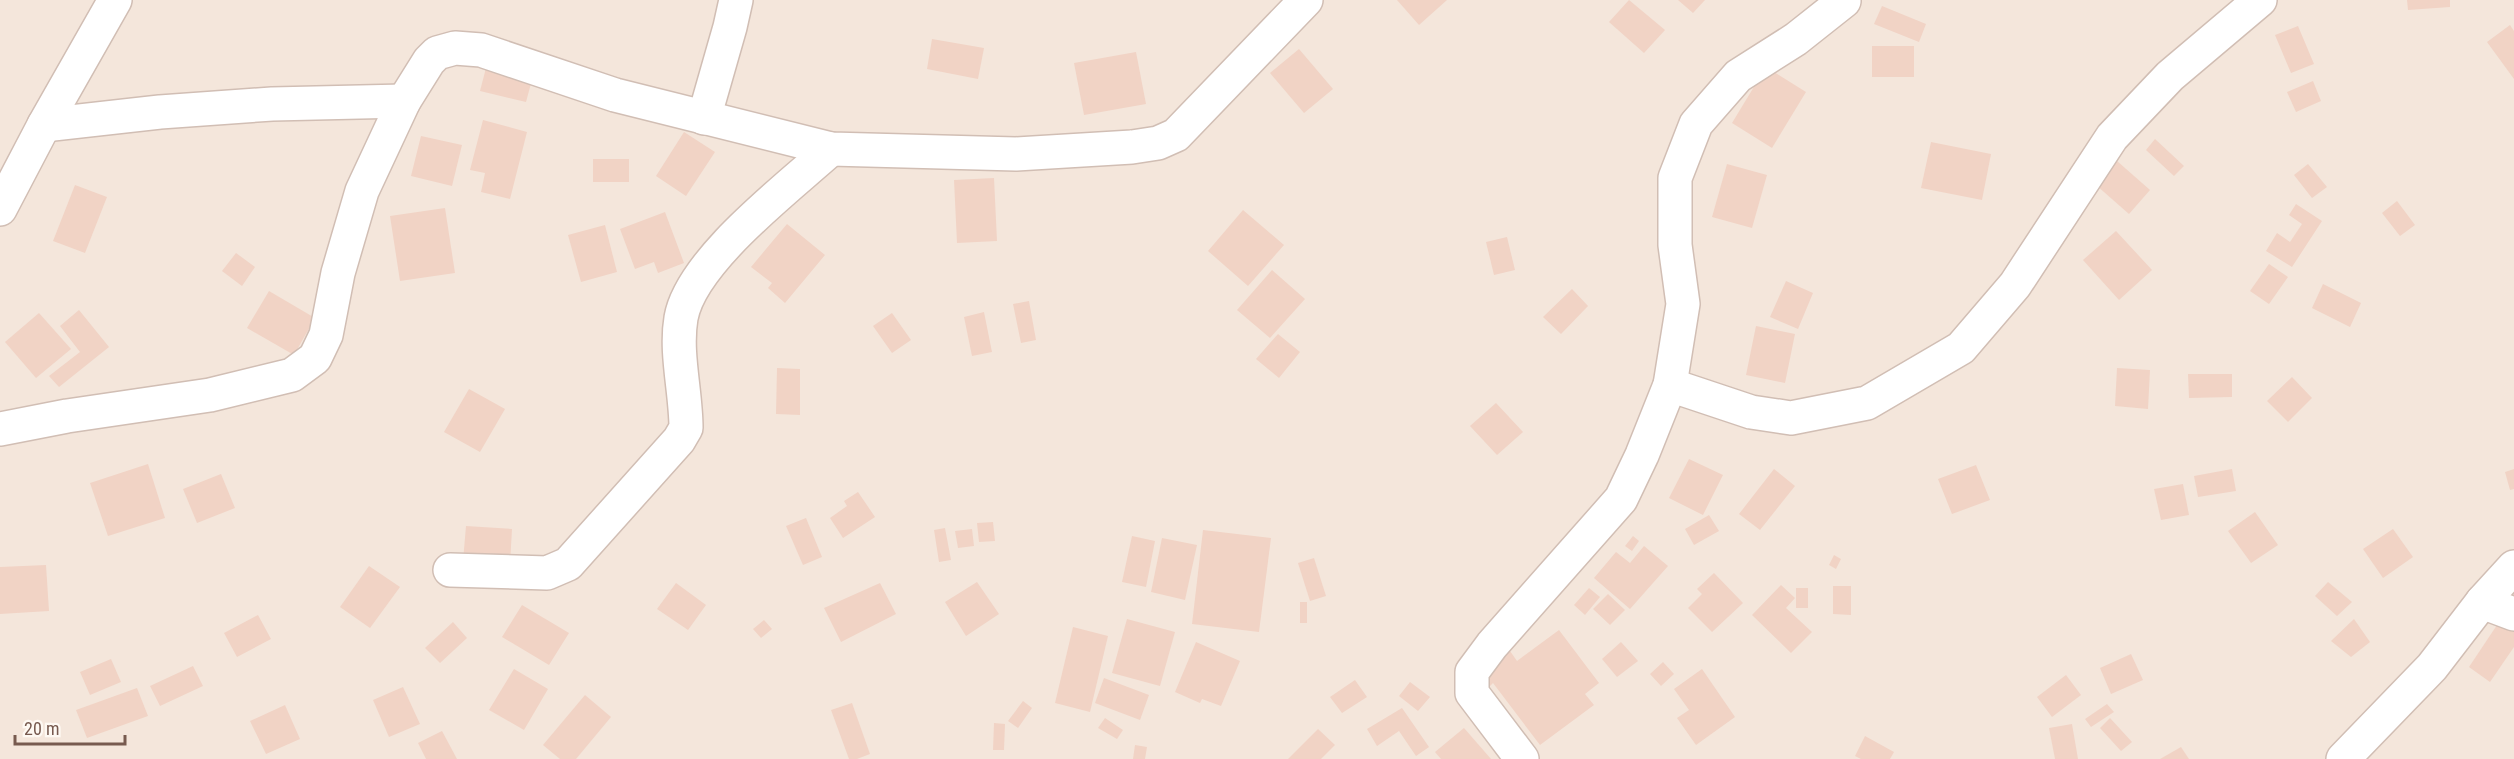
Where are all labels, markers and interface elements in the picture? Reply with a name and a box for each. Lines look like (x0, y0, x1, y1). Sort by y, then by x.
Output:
scale bar (15, 708, 124, 746)
text: 20 m (24, 718, 59, 739)

